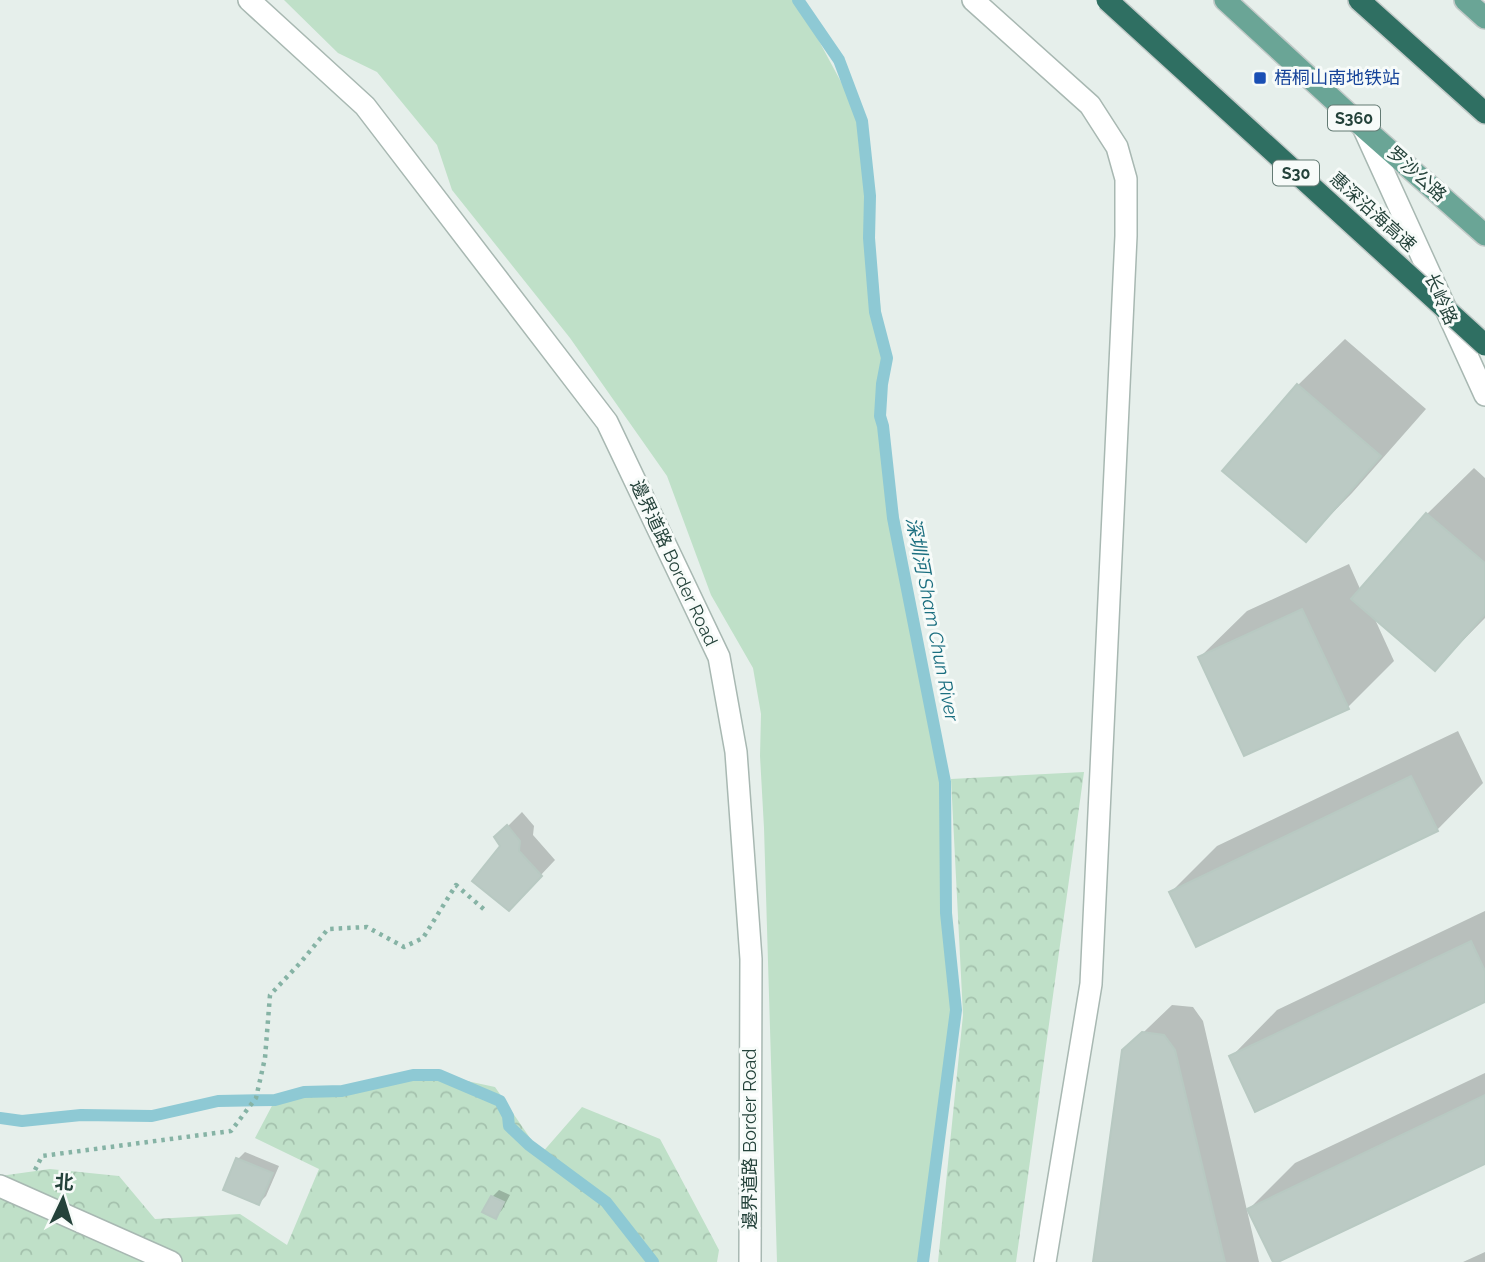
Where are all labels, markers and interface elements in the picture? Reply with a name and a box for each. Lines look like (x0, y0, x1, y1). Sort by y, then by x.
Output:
place label: 梧桐山南地铁站 (1274, 67, 1400, 88)
marker: 梧桐山南地铁站 (1252, 70, 1268, 86)
road number: S360 (1328, 106, 1380, 130)
street label: 罗沙公路 (1384, 142, 1451, 206)
road number: S30 (1273, 160, 1319, 186)
street label: 惠深沿海高速 (1326, 168, 1420, 256)
street label: 长岭路 (1421, 270, 1462, 328)
street label: 邊界道路 Border Road (627, 476, 722, 649)
water label: 深圳河 Sham Chun River (902, 515, 964, 724)
street label: 邊界道路 Border Road (739, 1049, 760, 1229)
north arrow (28, 1164, 98, 1234)
text: 北 (54, 1170, 74, 1194)

